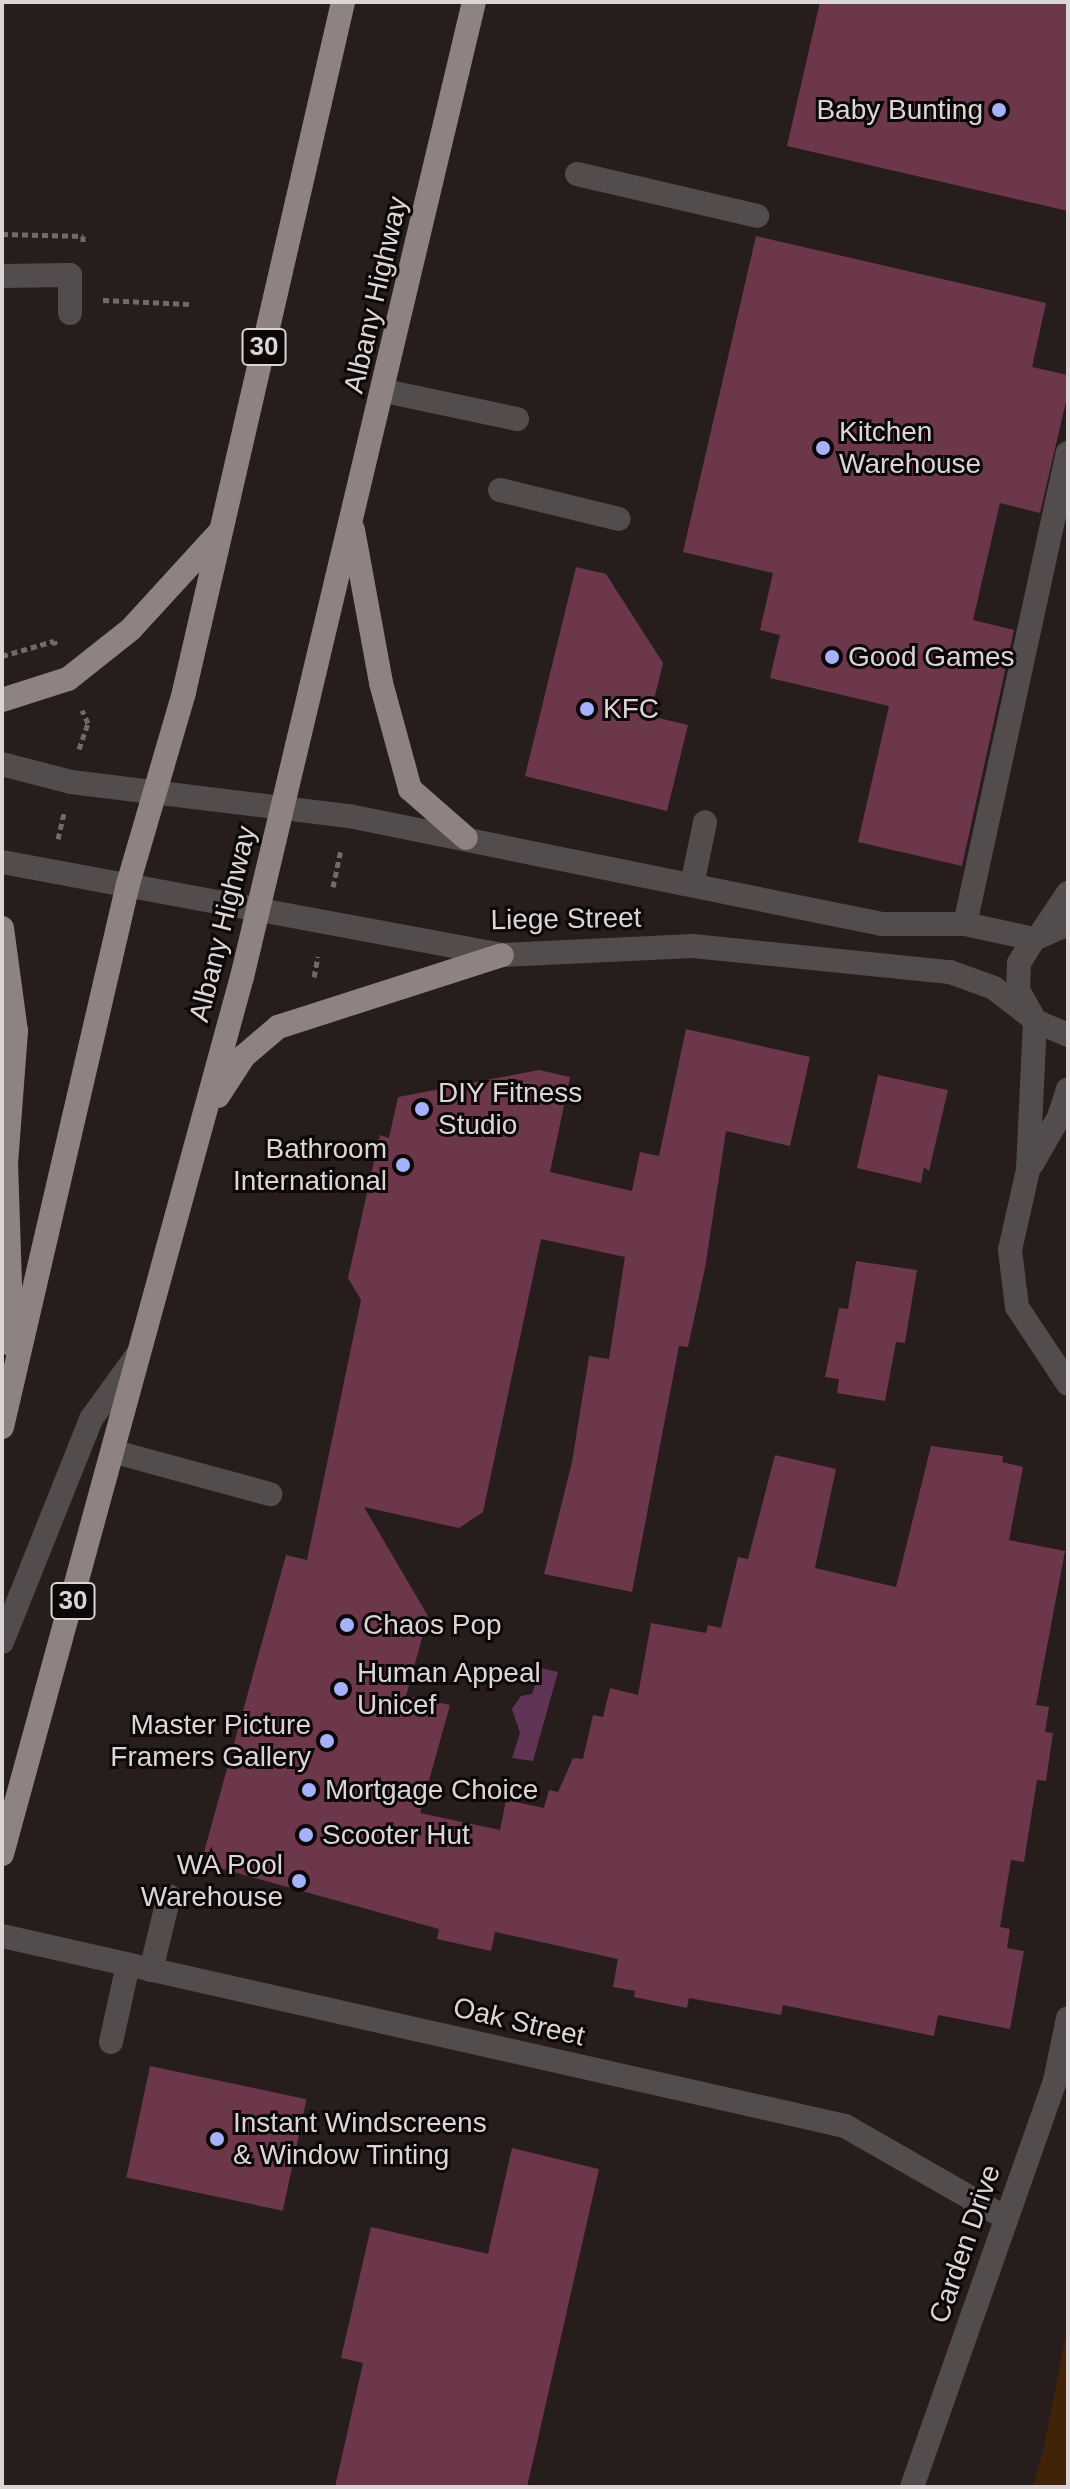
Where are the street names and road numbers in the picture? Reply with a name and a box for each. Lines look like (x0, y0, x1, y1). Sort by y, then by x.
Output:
street label: Albany Highway (337, 193, 415, 397)
road number: 30 (240, 325, 288, 369)
street label: Albany Highway (182, 823, 264, 1025)
street label: Liege Street (490, 901, 642, 937)
road number: 30 (49, 1579, 97, 1623)
street label: Oak Street (450, 1991, 588, 2053)
street label: Carden Drive (922, 2161, 1008, 2327)

